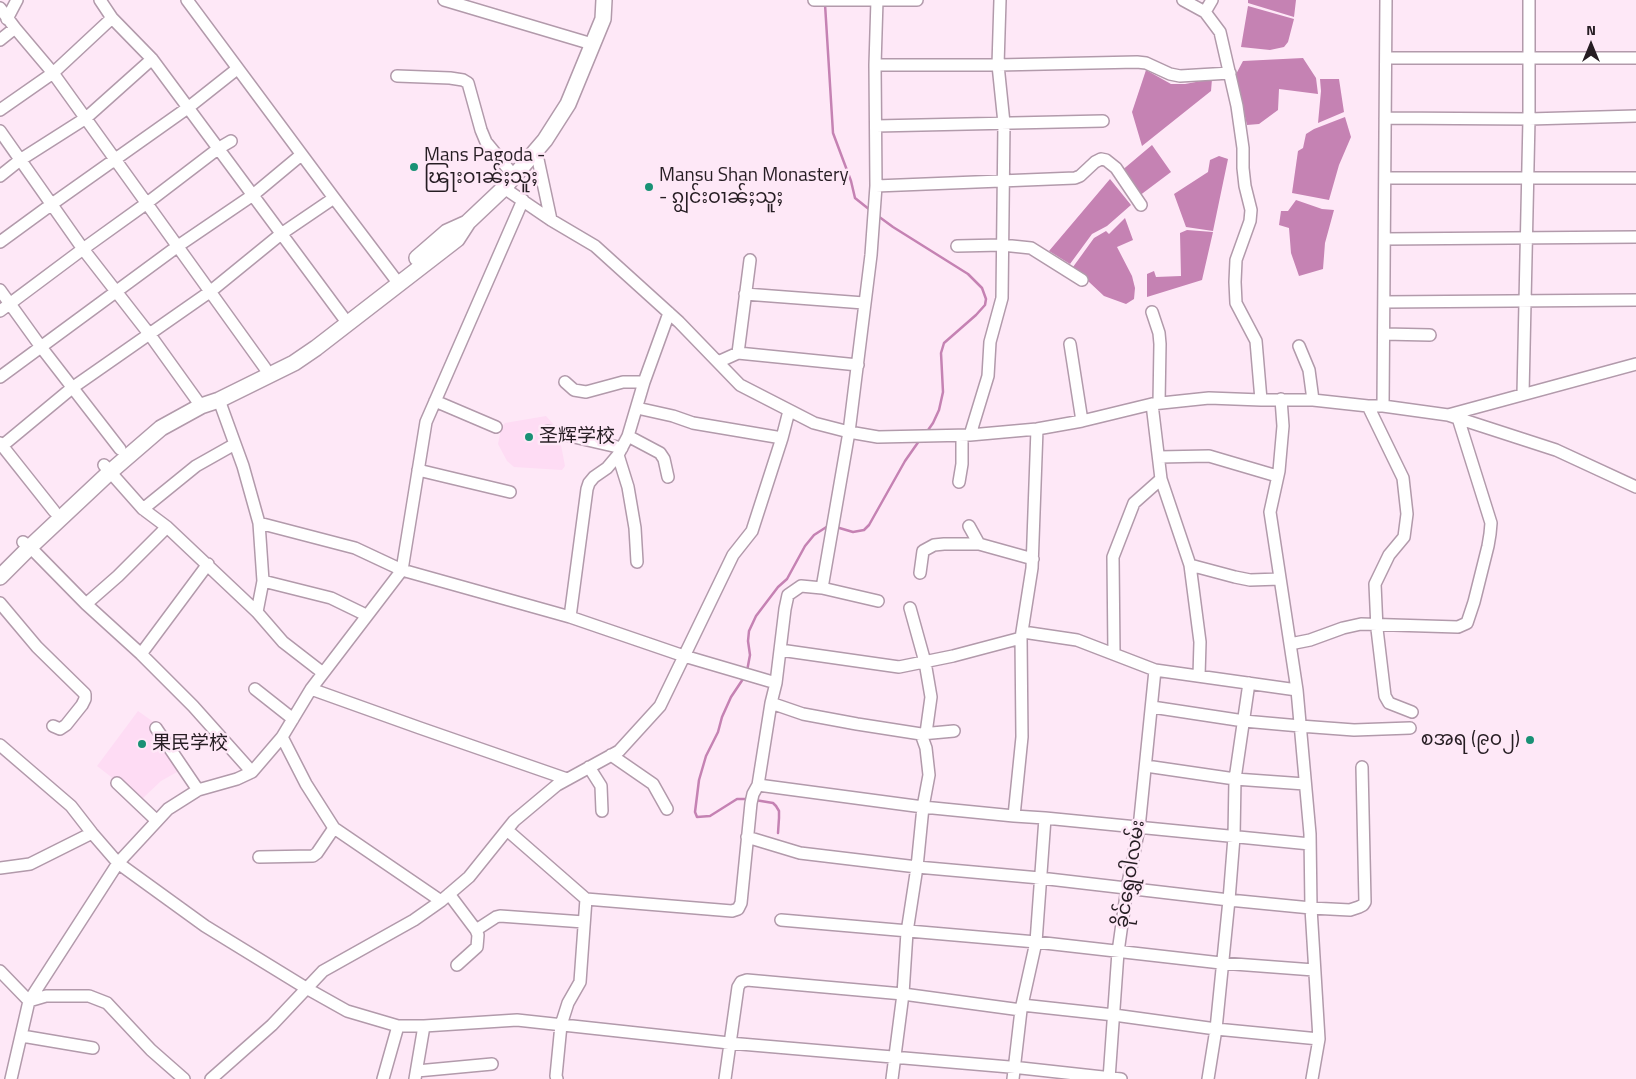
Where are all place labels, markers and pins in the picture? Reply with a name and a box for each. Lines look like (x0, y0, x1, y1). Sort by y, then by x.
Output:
place label: Mans Pagoda - ၽြႃးဝၢၼ်ႈသူႈ (424, 145, 545, 189)
marker: Mans Pagoda - ၽြႃးဝၢၼ်ႈသူႈ (408, 161, 420, 173)
place label: Mansu Shan Monastery - ၵျွင်းဝၢၼ်ႈသူႈ (659, 165, 849, 209)
marker: Mansu Shan Monastery - ၵျွင်းဝၢၼ်ႈသူႈ (643, 181, 655, 193)
place label: 圣辉学校 (539, 426, 615, 448)
marker: 圣辉学校 (523, 431, 535, 443)
place label: စအရ (၉၀၂) (1421, 729, 1520, 751)
place label: 果民学校 (152, 733, 228, 755)
marker: စအရ (၉၀၂) (1524, 734, 1536, 746)
marker: 果民学校 (136, 738, 148, 750)

